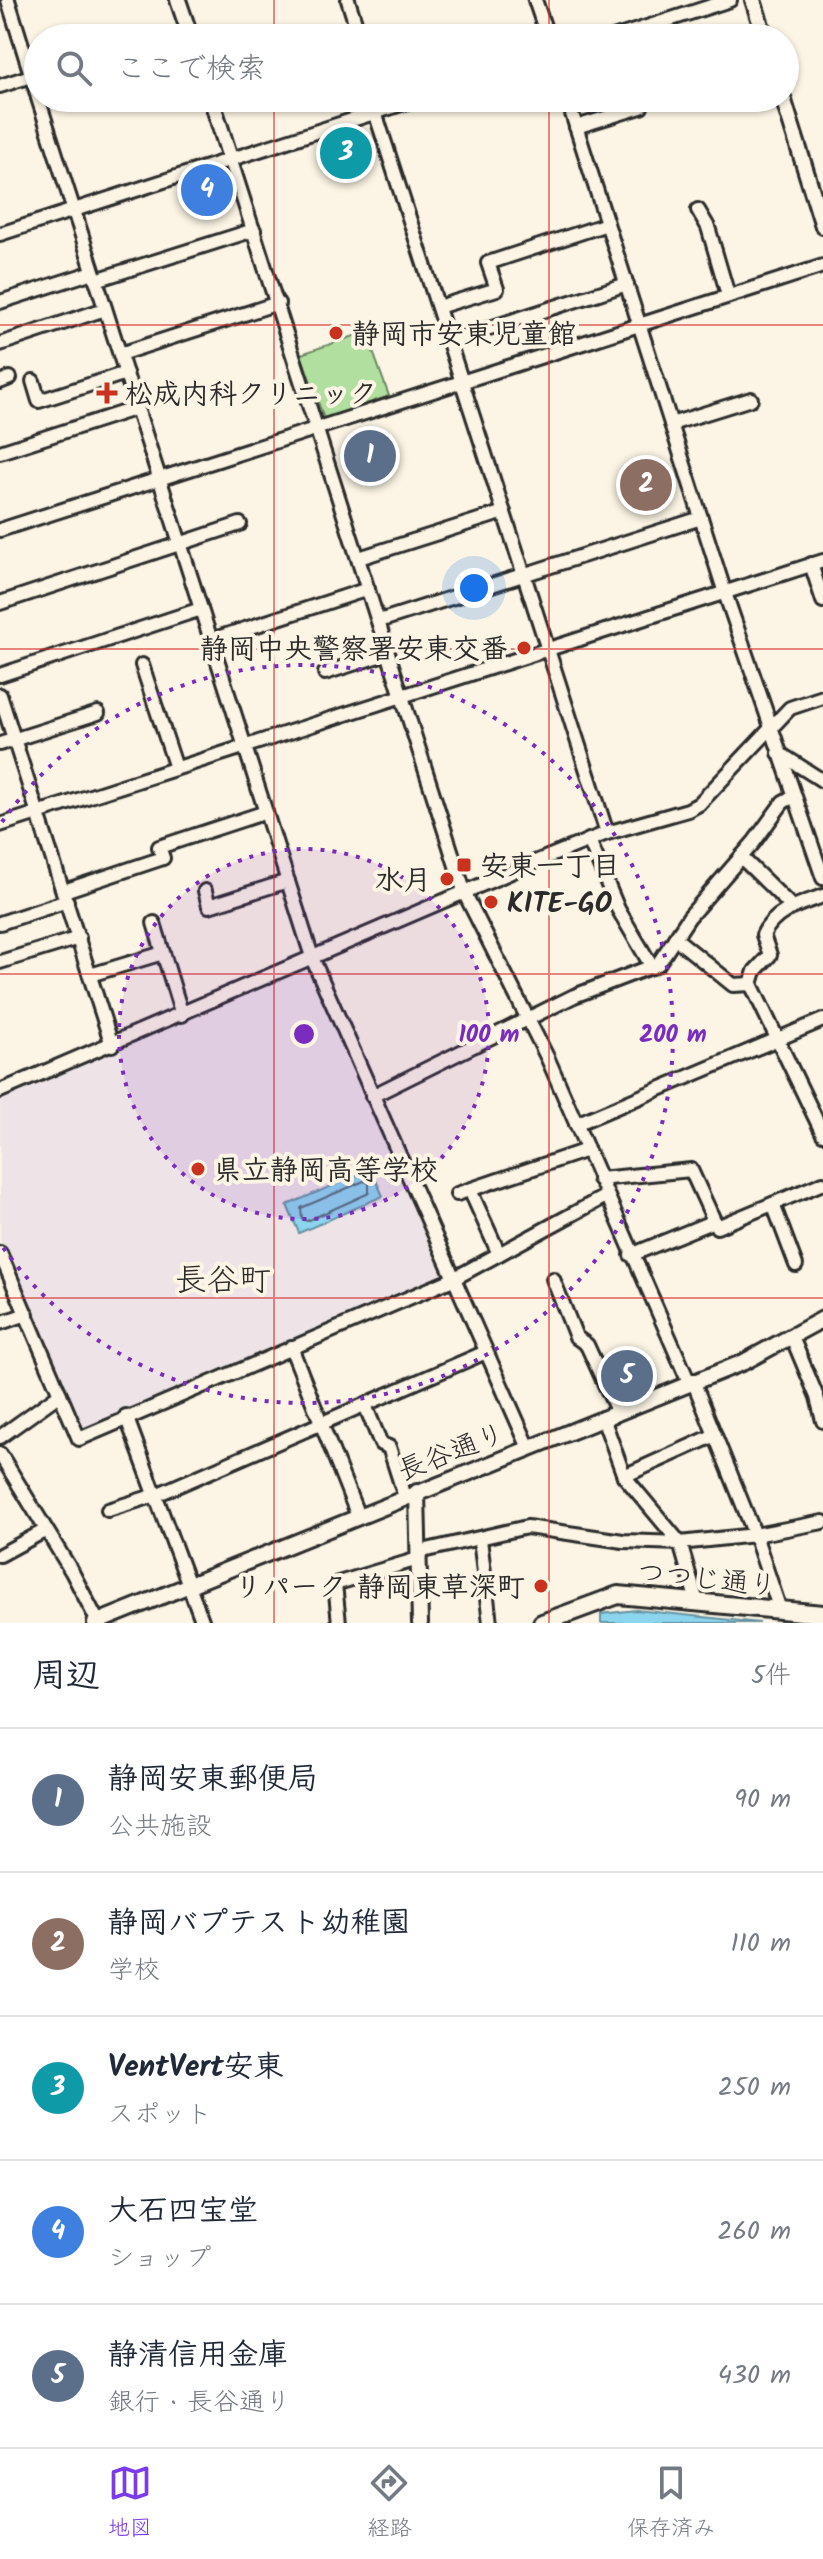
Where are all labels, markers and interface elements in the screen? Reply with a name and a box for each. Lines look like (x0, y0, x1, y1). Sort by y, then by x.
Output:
search box (24, 24, 799, 112)
icon: search (52, 46, 96, 90)
text: ここで検索 (116, 46, 266, 94)
pin: 3 (320, 123, 372, 183)
pin: 4 (181, 160, 233, 220)
place label: 静岡市安東児童館 (352, 313, 576, 358)
marker: 静岡市安東児童館 (327, 324, 345, 342)
place label: 松成内科クリニック (125, 373, 377, 418)
marker: 松成内科クリニック (96, 382, 118, 404)
pin: 1 (344, 426, 396, 486)
pin: 2 (620, 455, 672, 515)
your location (454, 568, 494, 608)
place label: 静岡中央警察署安東交番 (200, 628, 508, 673)
marker: 静岡中央警察署安東交番 (515, 639, 533, 657)
place label: 安東一丁目 (480, 845, 620, 890)
marker: 安東一丁目 (455, 856, 473, 874)
place label: 水月 (375, 859, 431, 904)
marker: 水月 (438, 870, 456, 888)
place label: KITE-GO (507, 882, 612, 927)
marker: KITE-GO (482, 893, 500, 911)
text: 100 m (459, 1016, 519, 1055)
text: 200 m (639, 1016, 707, 1055)
centre of rings (290, 1020, 318, 1048)
place label: 県立静岡高等学校 (214, 1149, 438, 1194)
marker: 県立静岡高等学校 (189, 1160, 207, 1178)
district label: 長谷町 (175, 1256, 271, 1307)
pin: 5 (601, 1346, 653, 1406)
street label: 長谷通り (392, 1412, 512, 1494)
street label: つつじ通り (635, 1551, 779, 1610)
place label: リパーク 静岡東草深町 (234, 1566, 525, 1611)
marker: リパーク 静岡東草深町 (532, 1577, 550, 1595)
text: 周辺 (32, 1650, 100, 1704)
text: 5件 (751, 1655, 791, 1697)
text: 静岡安東郵便局 (108, 1756, 318, 1804)
text: 1 (54, 1779, 62, 1821)
text: 90 m (734, 1779, 791, 1821)
text: 公共施設 (108, 1806, 212, 1848)
text: 静岡バプテスト幼稚園 (108, 1900, 410, 1948)
text: 2 (50, 1923, 66, 1965)
text: 110 m (731, 1923, 791, 1965)
text: 学校 (108, 1950, 160, 1992)
text: VentVert安東 (108, 2044, 284, 2092)
text: 3 (51, 2067, 65, 2109)
text: 250 m (718, 2067, 791, 2109)
text: スポット (108, 2094, 212, 2136)
text: 大石四宝堂 (108, 2188, 258, 2236)
text: 4 (51, 2211, 65, 2253)
text: 260 m (717, 2211, 791, 2253)
text: ショップ (108, 2238, 211, 2280)
text: 静清信用金庫 (108, 2332, 288, 2380)
text: 5 (51, 2355, 65, 2397)
text: 430 m (718, 2355, 791, 2397)
text: 銀行 · 長谷通り (108, 2382, 291, 2424)
tab: 地図 (108, 2461, 152, 2547)
tab: 経路 (367, 2461, 411, 2547)
tab: 保存済み (627, 2461, 715, 2547)

